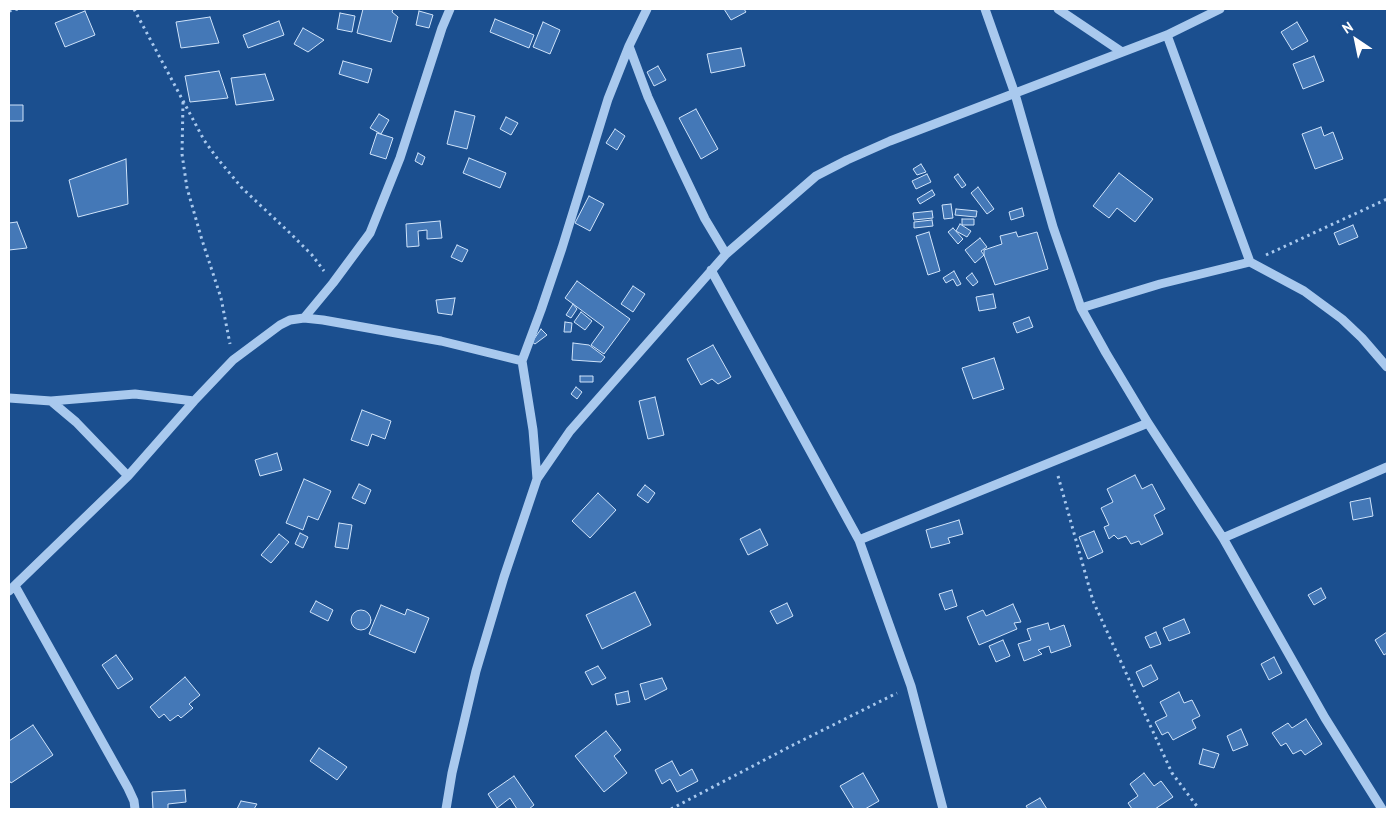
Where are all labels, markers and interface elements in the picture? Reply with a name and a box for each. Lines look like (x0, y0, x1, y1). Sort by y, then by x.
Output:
north arrow (1331, 15, 1381, 65)
text: N (1339, 18, 1356, 38)

